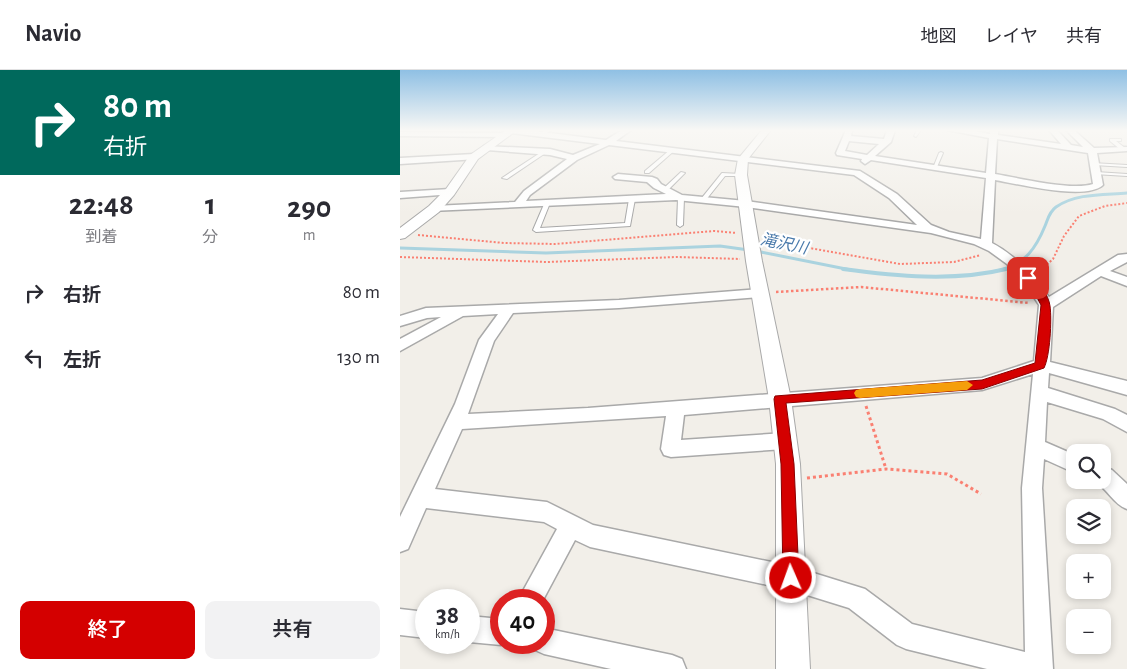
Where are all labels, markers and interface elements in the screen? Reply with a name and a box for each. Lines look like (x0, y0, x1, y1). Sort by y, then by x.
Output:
text: Navio (25, 22, 81, 46)
text: 地図 (921, 28, 957, 46)
text: レイヤ (985, 28, 1038, 46)
text: 共有 (1066, 28, 1102, 46)
text: 80 m (103, 89, 172, 124)
icon: right (20, 90, 85, 155)
text: 右折 (103, 136, 147, 158)
text: 22:48 (69, 190, 134, 220)
text: 1 (205, 190, 216, 220)
text: 290 (287, 193, 331, 223)
text: m (303, 227, 316, 243)
text: 到着 (85, 229, 117, 245)
text: 分 (202, 229, 218, 245)
water label: 滝沢川 (759, 230, 811, 257)
pin (1007, 257, 1049, 299)
icon: arrive (1014, 264, 1042, 292)
icon: right (20, 279, 48, 307)
text: 80 m (343, 283, 380, 302)
text: 右折 (63, 286, 101, 305)
icon: left (20, 344, 48, 372)
text: 130 m (337, 348, 380, 367)
text: 左折 (63, 351, 101, 370)
map controls (1066, 444, 1111, 654)
button: search (1066, 444, 1111, 489)
button: layers (1066, 499, 1111, 544)
position arrow (764, 551, 816, 603)
button: + (1066, 554, 1111, 599)
speed limit sign: 40 (490, 589, 555, 654)
button: 終了 (20, 601, 195, 659)
button: 共有 (205, 601, 380, 659)
text: 38 (436, 603, 459, 628)
button: − (1066, 609, 1111, 654)
text: km/h (435, 628, 460, 640)

